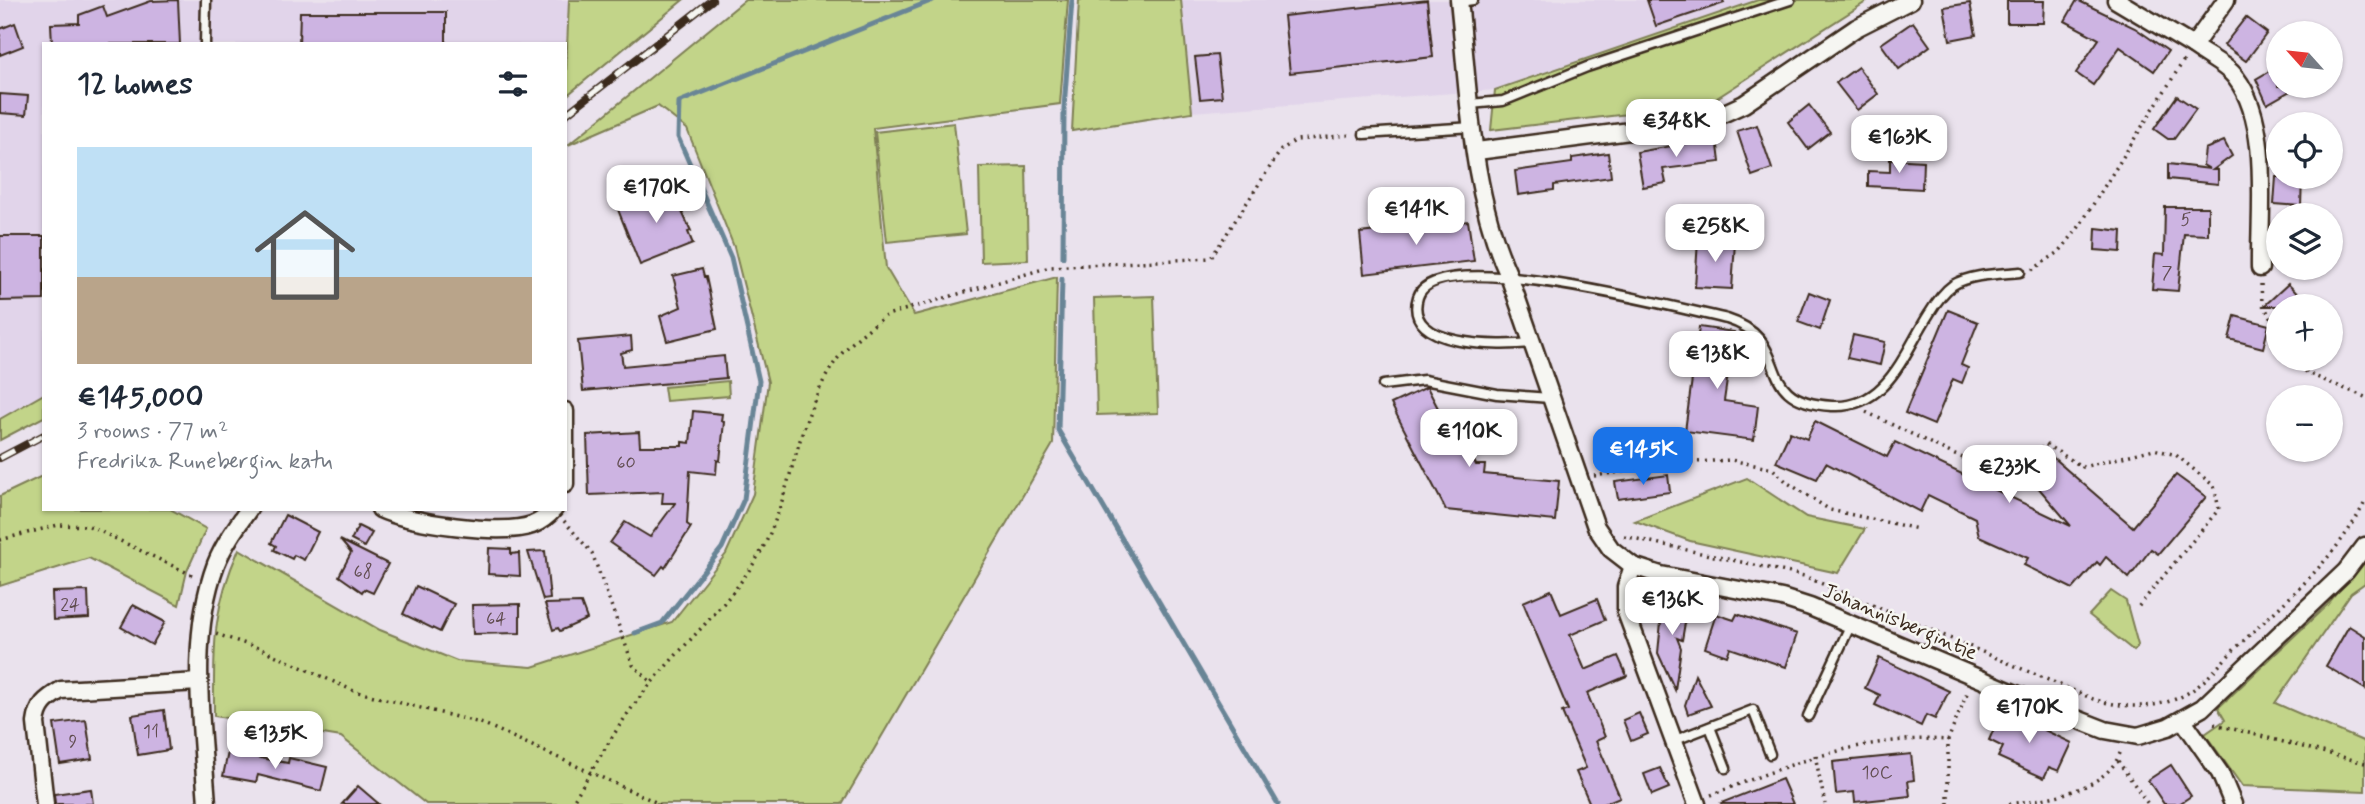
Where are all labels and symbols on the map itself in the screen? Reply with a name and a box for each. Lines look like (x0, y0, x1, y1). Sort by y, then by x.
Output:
north arrow (2266, 21, 2343, 98)
pin: €348K (1627, 100, 1725, 159)
pin: €163K (1850, 116, 1948, 175)
pin: €170K (607, 166, 705, 225)
pin: €141K (1367, 188, 1465, 247)
pin: €258K (1666, 204, 1764, 264)
house number: 5 (2181, 208, 2192, 232)
house number: 7 (2162, 261, 2173, 285)
pin: €138K (1668, 332, 1766, 391)
pin: €110K (1420, 410, 1518, 469)
pin: €145K (1594, 428, 1692, 487)
pin: €233K (1960, 446, 2058, 505)
house number: 60 (616, 451, 636, 475)
house number: 68 (353, 560, 373, 584)
street label: Johannisbergintie (1818, 577, 1982, 669)
pin: €136K (1623, 578, 1721, 637)
house number: 24 (60, 593, 80, 617)
house number: 64 (486, 607, 506, 631)
pin: €170K (1980, 686, 2078, 745)
pin: €135K (226, 712, 324, 771)
house number: 11 (143, 720, 159, 744)
house number: 9 (69, 730, 78, 754)
house number: 10C (1861, 761, 1893, 785)

